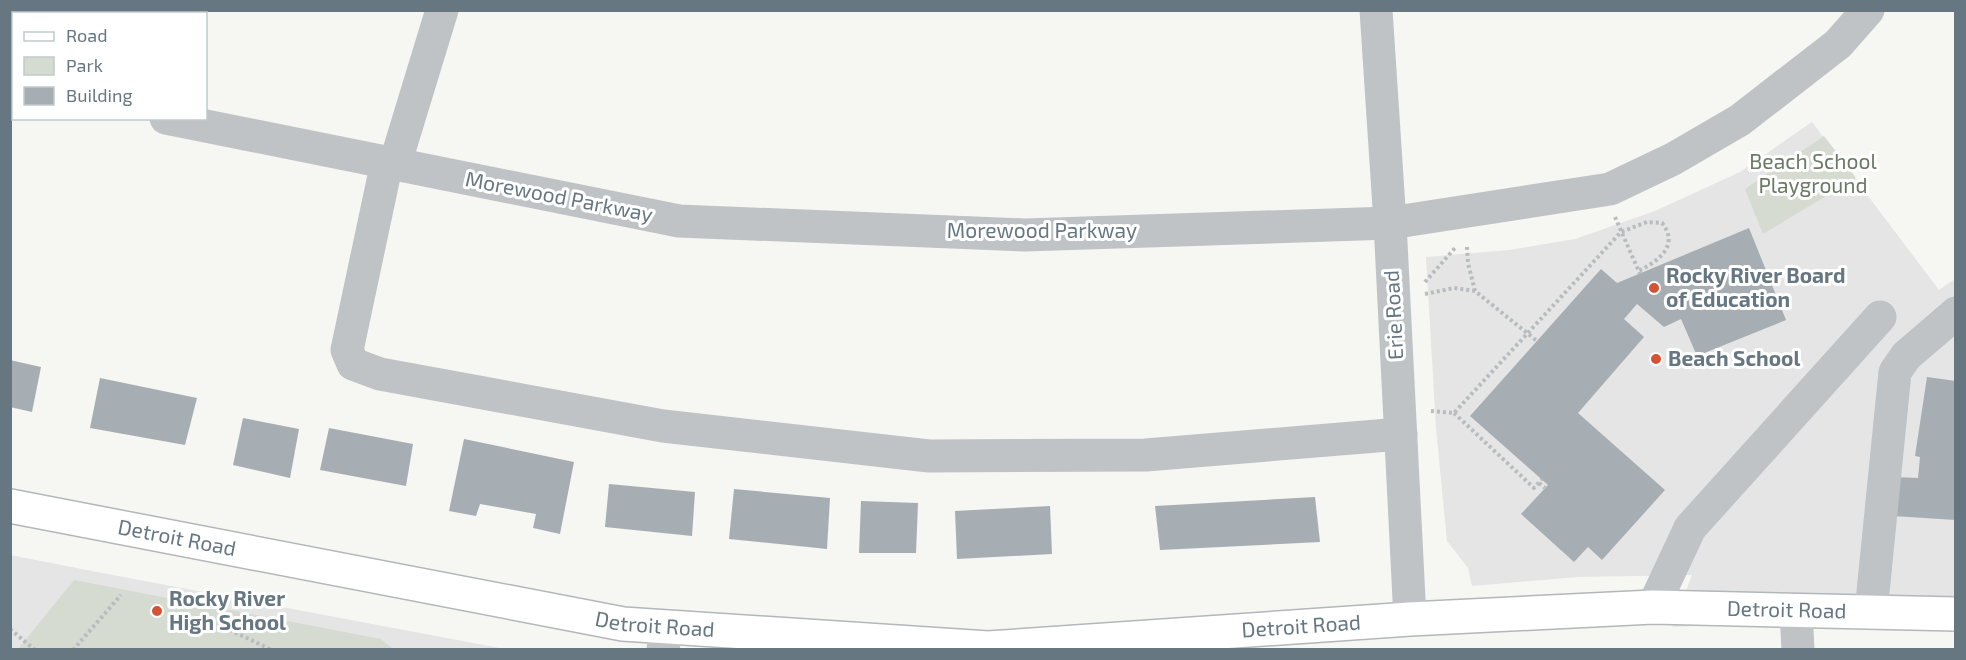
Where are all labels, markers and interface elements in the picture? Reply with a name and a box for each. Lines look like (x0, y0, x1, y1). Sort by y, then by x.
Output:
legend (12, 12, 207, 120)
text: Road (66, 24, 107, 46)
text: Park (66, 54, 103, 76)
text: Building (66, 84, 133, 106)
park label: Beach School Playground (1749, 148, 1877, 197)
street label: Morewood Parkway (463, 165, 655, 226)
street label: Morewood Parkway (947, 217, 1137, 242)
place label: Rocky River Board of Education (1666, 262, 1845, 311)
street label: Erie Road (1378, 270, 1407, 361)
marker: Rocky River Board of Education (1647, 281, 1661, 295)
place label: Beach School (1668, 345, 1800, 370)
marker: Beach School (1649, 352, 1663, 366)
street label: Detroit Road (116, 513, 238, 560)
place label: Rocky River High School (169, 585, 286, 634)
street label: Detroit Road (1727, 595, 1847, 622)
marker: Rocky River High School (150, 604, 164, 618)
street label: Detroit Road (593, 605, 715, 641)
street label: Detroit Road (1241, 608, 1362, 642)

